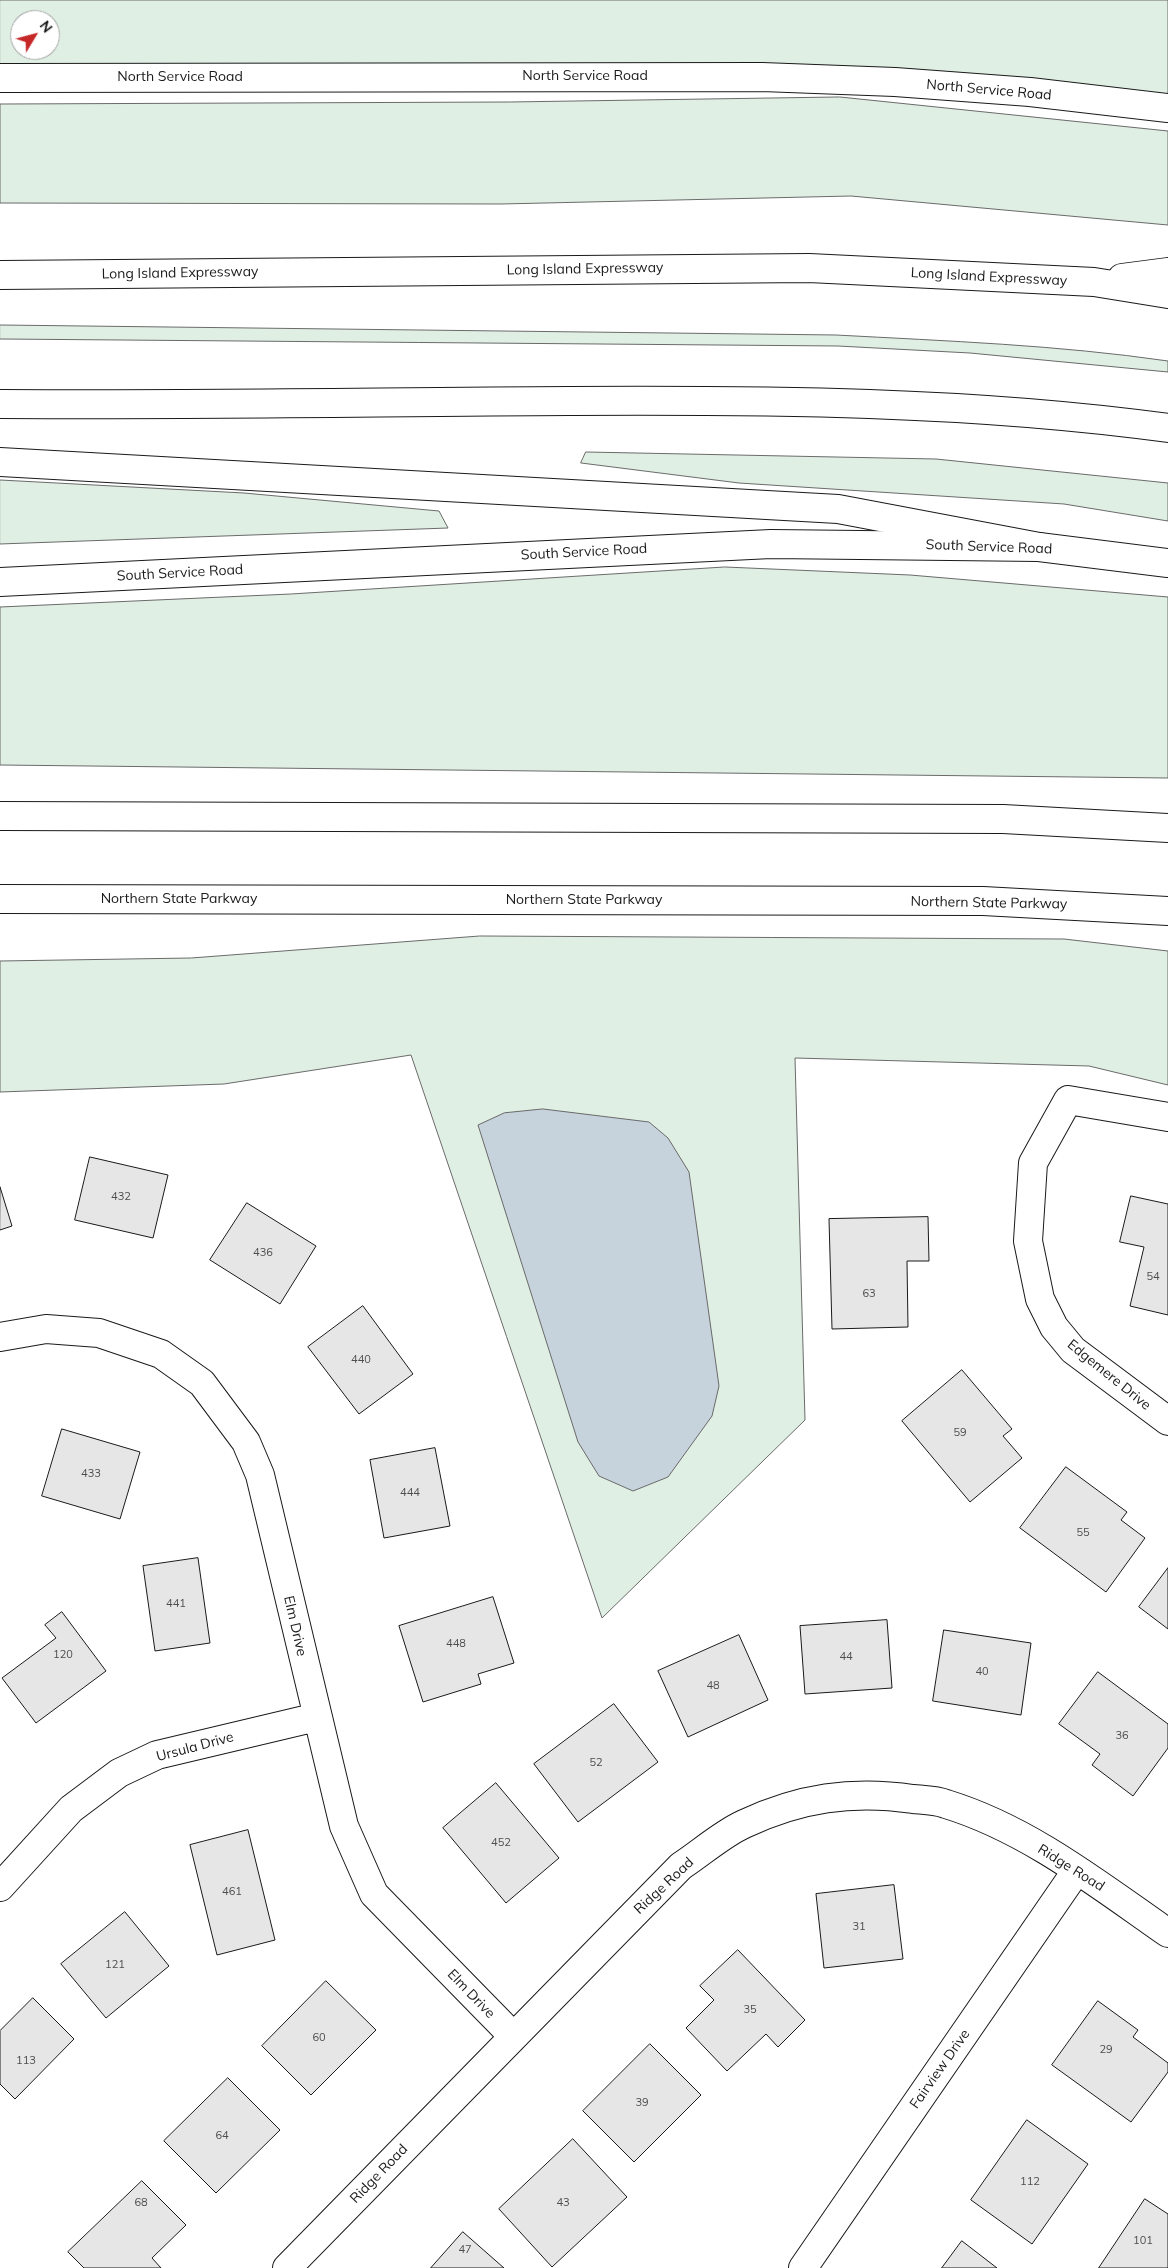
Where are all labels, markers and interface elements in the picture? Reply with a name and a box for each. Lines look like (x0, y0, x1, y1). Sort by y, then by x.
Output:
north arrow (10, 10, 60, 60)
text: N (36, 17, 57, 36)
street label: North Service Road (522, 68, 648, 84)
street label: North Service Road (117, 69, 243, 85)
street label: North Service Road (926, 76, 1052, 104)
street label: Long Island Expressway (507, 259, 663, 279)
street label: Long Island Expressway (102, 263, 258, 283)
street label: Long Island Expressway (910, 265, 1068, 289)
street label: South Service Road (925, 536, 1053, 558)
street label: South Service Road (520, 540, 648, 564)
street label: South Service Road (116, 561, 244, 585)
street label: Northern State Parkway (101, 891, 257, 907)
street label: Northern State Parkway (506, 892, 662, 908)
street label: Northern State Parkway (911, 893, 1067, 913)
house number: 432 (111, 1190, 131, 1204)
house number: 436 (253, 1246, 273, 1260)
house number: 54 (1146, 1270, 1160, 1284)
house number: 63 (862, 1287, 876, 1301)
street label: Edgemere Drive (1064, 1336, 1154, 1414)
house number: 440 (351, 1353, 371, 1367)
house number: 59 (953, 1426, 967, 1440)
house number: 433 (81, 1467, 101, 1481)
house number: 444 (400, 1486, 420, 1500)
house number: 55 (1076, 1526, 1090, 1540)
street label: Elm Drive (280, 1594, 310, 1658)
house number: 441 (166, 1597, 186, 1611)
house number: 448 (446, 1637, 466, 1651)
house number: 120 (53, 1648, 73, 1662)
house number: 44 (839, 1650, 853, 1664)
house number: 40 (975, 1665, 989, 1679)
house number: 48 (706, 1679, 720, 1693)
street label: Ursula Drive (154, 1729, 236, 1765)
house number: 36 (1115, 1729, 1129, 1743)
house number: 52 (589, 1756, 603, 1770)
house number: 452 (491, 1836, 511, 1850)
street label: Ridge Road (1035, 1841, 1107, 1895)
street label: Ridge Road (631, 1854, 697, 1918)
house number: 461 (222, 1885, 242, 1899)
house number: 31 (852, 1920, 866, 1934)
house number: 121 (105, 1958, 125, 1972)
street label: Elm Drive (444, 1966, 498, 2022)
house number: 35 (743, 2003, 757, 2017)
street label: Fairview Drive (907, 2026, 973, 2112)
house number: 60 (312, 2031, 326, 2045)
house number: 29 (1099, 2043, 1113, 2057)
house number: 113 (16, 2054, 36, 2068)
house number: 39 (635, 2096, 649, 2110)
house number: 64 (215, 2129, 229, 2143)
street label: Ridge Road (347, 2141, 411, 2207)
house number: 112 (1020, 2175, 1040, 2189)
house number: 68 (134, 2196, 148, 2210)
house number: 43 (556, 2196, 570, 2210)
house number: 101 (1133, 2234, 1153, 2248)
house number: 47 (458, 2243, 472, 2257)

